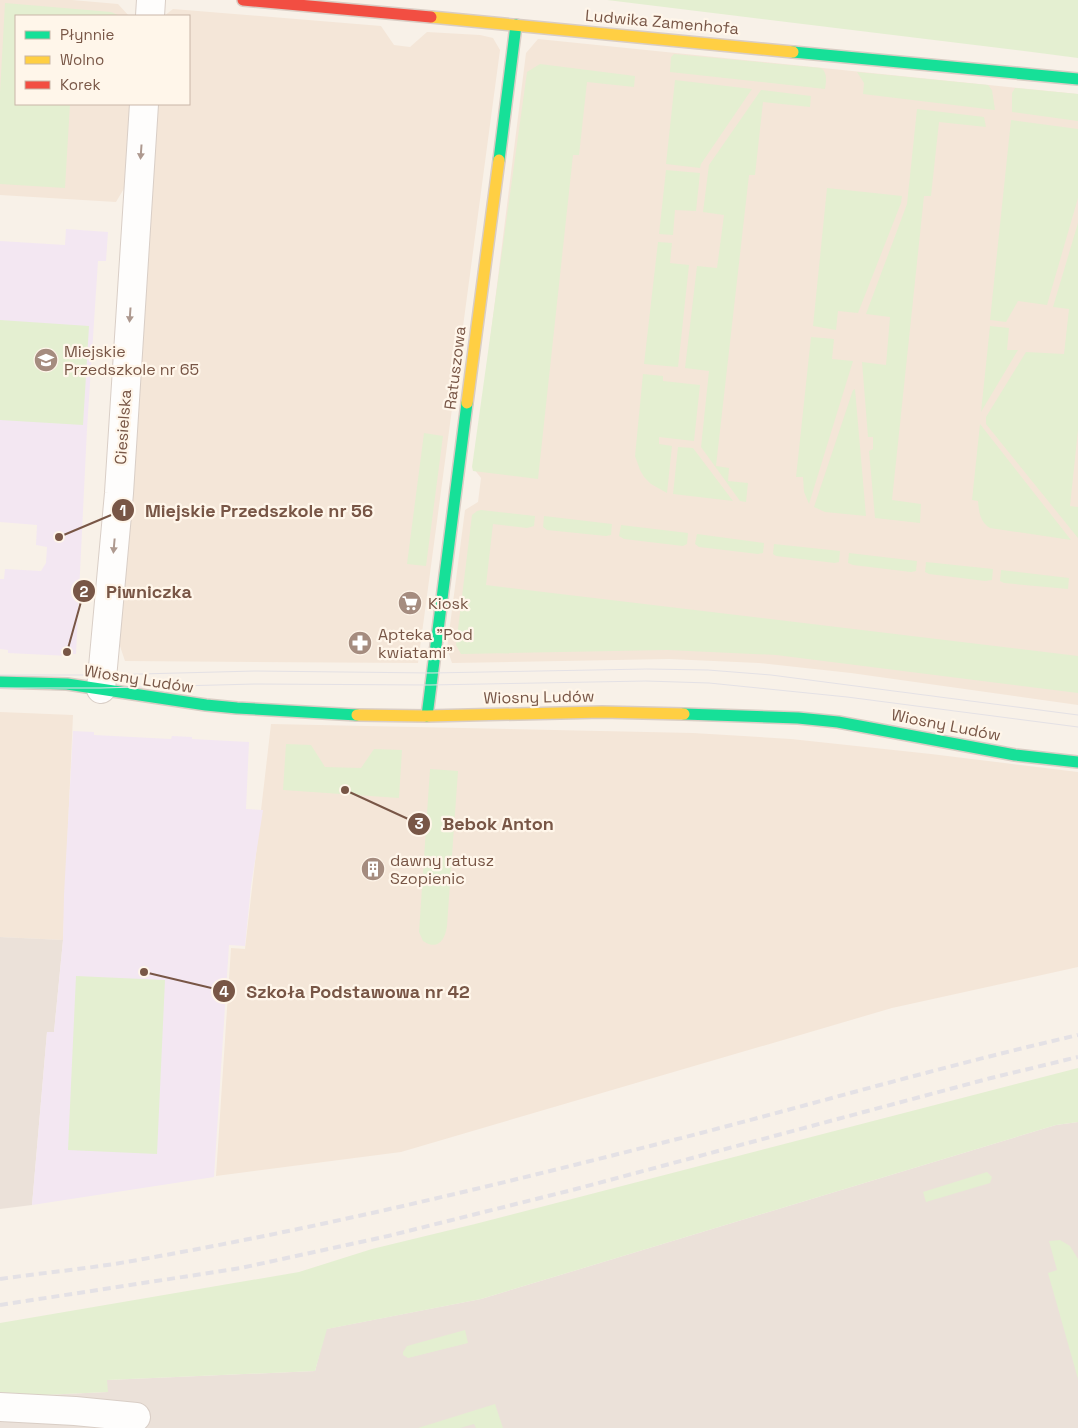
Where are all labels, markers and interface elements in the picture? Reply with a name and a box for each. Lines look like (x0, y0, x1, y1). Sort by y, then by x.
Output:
street label: Ludwika Zamenhofa (584, 5, 740, 39)
legend (15, 15, 190, 105)
text: Płynnie (60, 25, 114, 44)
text: Wolno (60, 50, 104, 69)
text: Korek (60, 75, 100, 94)
one-way arrow (136, 145, 144, 161)
one-way arrow (125, 307, 133, 323)
street label: Ratuszowa (439, 325, 471, 411)
place label: Miejskie Przedszkole nr 65 (64, 341, 199, 380)
school or university icon: Miejskie Przedszkole nr 65 (33, 347, 59, 373)
street label: Ciesielska (110, 389, 136, 465)
callout: Miejskie Przedszkole nr 56 (110, 494, 383, 527)
text: Miejskie Przedszkole nr 56 (145, 499, 373, 522)
text: 1 (120, 501, 126, 520)
one-way arrow (110, 539, 118, 555)
callout: Piwniczka (71, 575, 202, 608)
text: Piwniczka (106, 580, 192, 603)
text: 2 (80, 582, 89, 601)
supermarket icon: Kiosk (397, 590, 423, 616)
place label: Kiosk (428, 593, 469, 614)
place label: Apteka "Pod kwiatami" (378, 624, 473, 663)
pharmacy icon: Apteka "Pod kwiatami" (347, 630, 373, 656)
street label: Wiosny Ludów (82, 660, 196, 698)
street label: Wiosny Ludów (483, 686, 595, 708)
street label: Wiosny Ludów (889, 704, 1003, 746)
callout: Bebok Anton (407, 808, 563, 841)
text: Bebok Anton (442, 812, 554, 835)
text: 3 (414, 814, 424, 833)
place label: dawny ratusz Szopienic (390, 850, 494, 889)
building icon: dawny ratusz Szopienic (360, 856, 386, 882)
callout: Szkoła Podstawowa nr 42 (211, 975, 480, 1008)
text: Szkoła Podstawowa nr 42 (246, 980, 470, 1003)
text: 4 (219, 982, 229, 1001)

